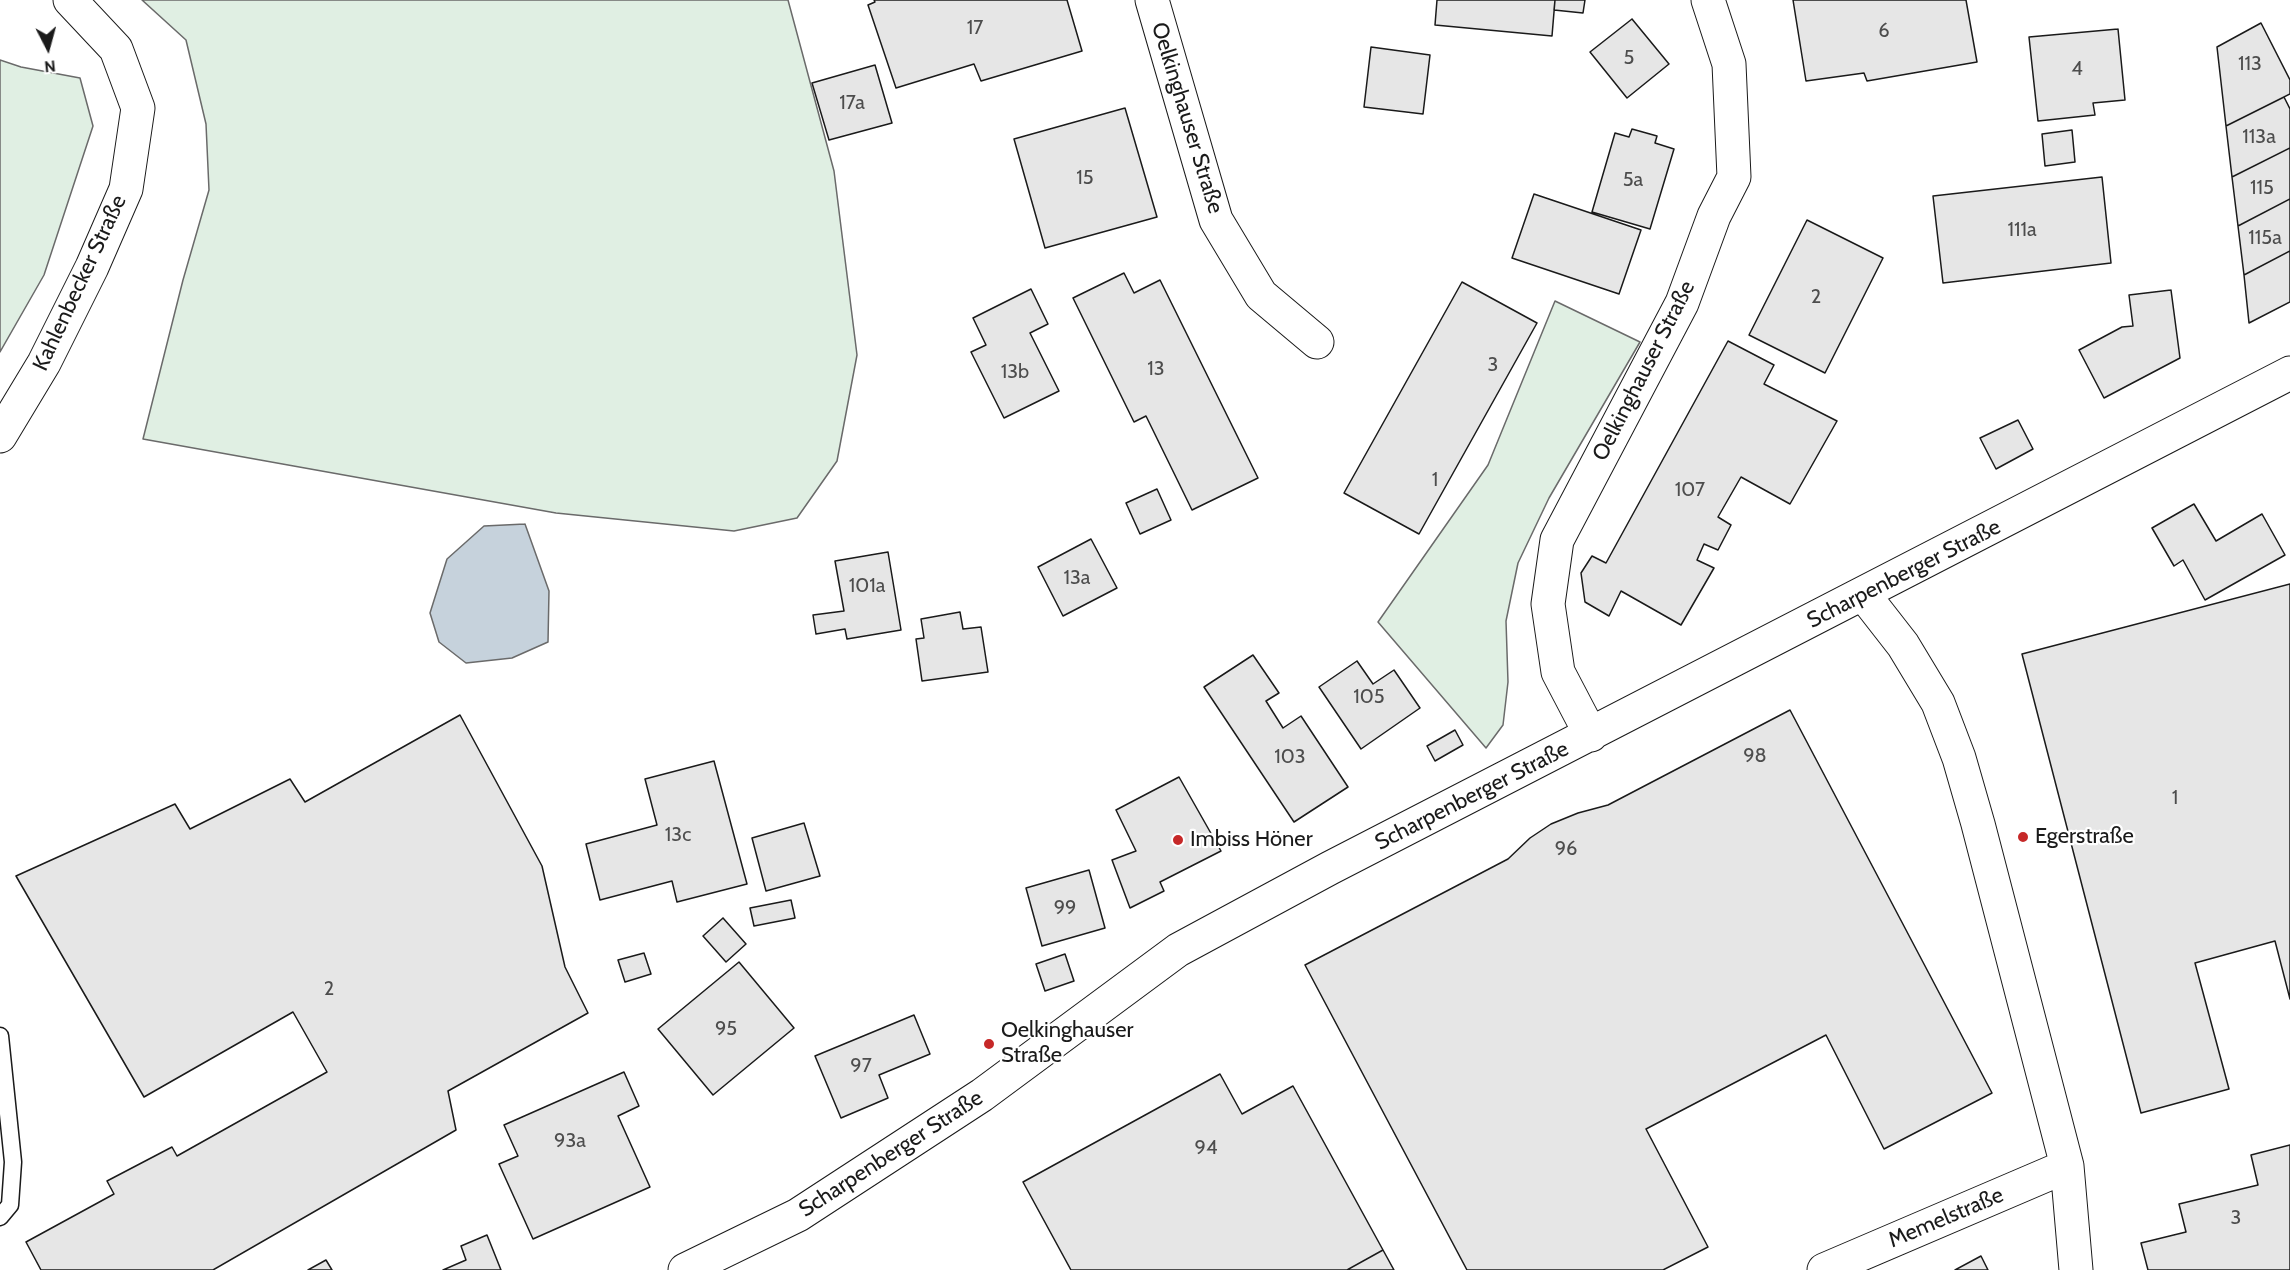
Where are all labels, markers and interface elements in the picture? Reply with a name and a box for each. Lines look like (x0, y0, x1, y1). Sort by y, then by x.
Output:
house number: 17 (967, 16, 983, 40)
north arrow (18, 18, 78, 78)
street label: Oelkinghauser Straße (1145, 19, 1229, 217)
house number: 6 (1878, 19, 1890, 43)
house number: 5 (1624, 46, 1634, 70)
house number: 113 (2238, 52, 2262, 76)
text: N (43, 56, 57, 76)
house number: 4 (2071, 57, 2083, 81)
house number: 17a (839, 91, 865, 115)
house number: 113a (2242, 125, 2276, 149)
house number: 15 (1076, 166, 1094, 190)
house number: 5a (1623, 168, 1643, 192)
house number: 115 (2250, 176, 2274, 200)
street label: Kahlenbecker Straße (28, 191, 132, 375)
house number: 111a (2007, 218, 2037, 242)
house number: 115a (2248, 226, 2282, 250)
street label: Oelkinghauser Straße (1587, 277, 1701, 465)
house number: 2 (1811, 285, 1821, 309)
house number: 3 (1488, 353, 1498, 377)
house number: 13 (1147, 357, 1165, 381)
house number: 13b (1001, 360, 1029, 384)
house number: 1 (1432, 468, 1438, 492)
house number: 107 (1675, 478, 1705, 502)
street label: Scharpenberger Straße (1803, 514, 2005, 634)
house number: 13a (1064, 566, 1090, 590)
house number: 101a (849, 574, 885, 598)
house number: 105 (1353, 685, 1385, 709)
street label: Scharpenberger Straße (1371, 736, 1573, 856)
house number: 98 (1743, 744, 1767, 768)
house number: 103 (1274, 745, 1306, 769)
house number: 1 (2172, 786, 2178, 810)
house number: 13c (665, 823, 691, 847)
place label: Egerstraße (2035, 824, 2134, 850)
place label: Imbiss Höner (1190, 827, 1313, 853)
marker: Egerstraße (2016, 830, 2030, 844)
marker: Imbiss Höner (1171, 833, 1185, 847)
house number: 96 (1555, 837, 1577, 861)
house number: 99 (1054, 896, 1076, 920)
house number: 2 (324, 977, 334, 1001)
house number: 95 (715, 1017, 737, 1041)
place label: Oelkinghauser Straße (1001, 1018, 1133, 1070)
marker: Oelkinghauser Straße (982, 1037, 996, 1051)
house number: 97 (850, 1054, 872, 1078)
street label: Scharpenberger Straße (794, 1085, 988, 1223)
house number: 93a (554, 1129, 586, 1153)
house number: 94 (1195, 1136, 1217, 1160)
street label: Memelstraße (1885, 1182, 2007, 1254)
house number: 3 (2231, 1206, 2241, 1230)

